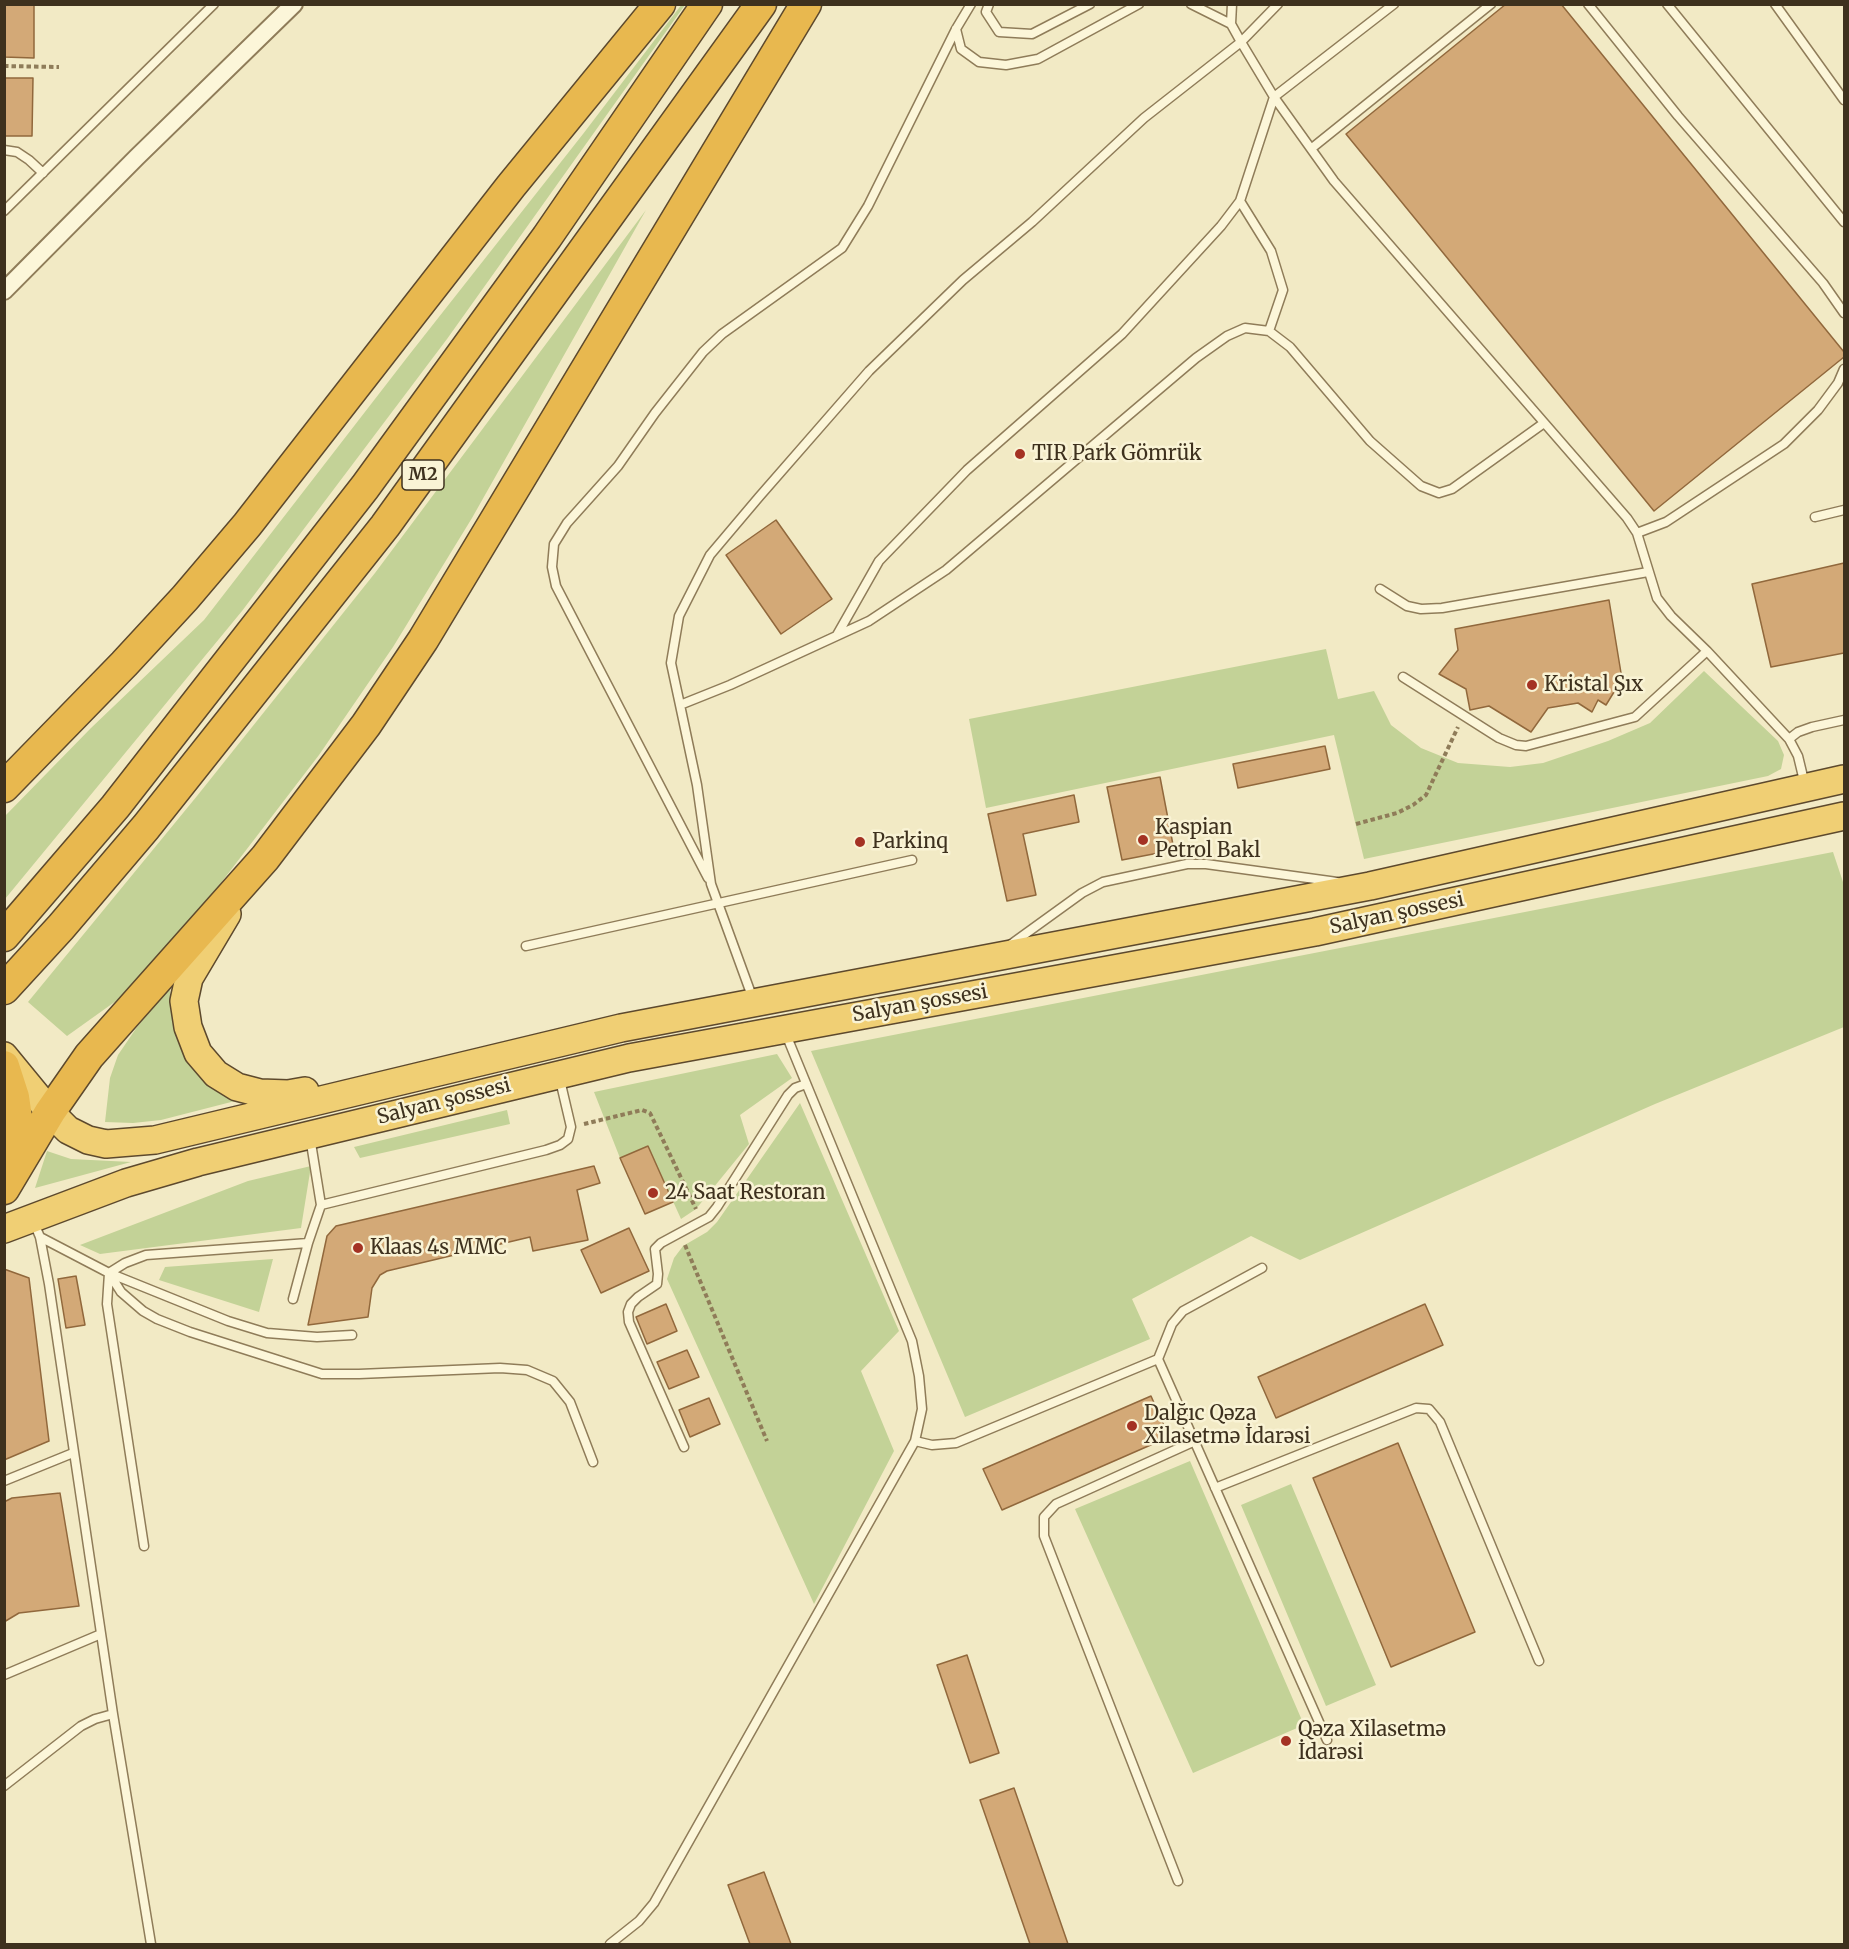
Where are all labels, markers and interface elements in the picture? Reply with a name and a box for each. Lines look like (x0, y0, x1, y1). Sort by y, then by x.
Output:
place label: TIR Park Gömrük (1032, 442, 1202, 466)
marker: TIR Park Gömrük (1013, 447, 1027, 461)
road number: M2 (402, 460, 444, 490)
place label: Kristal Şıx (1544, 673, 1643, 697)
marker: Kristal Şıx (1525, 678, 1539, 692)
place label: Kaspian Petrol Bakl (1155, 816, 1260, 863)
place label: Parkinq (872, 830, 948, 854)
marker: Kaspian Petrol Bakl (1136, 833, 1150, 847)
marker: Parkinq (853, 835, 867, 849)
street label: Salyan şossesi (1328, 888, 1466, 940)
street label: Salyan şossesi (851, 980, 989, 1028)
street label: Salyan şossesi (375, 1074, 513, 1130)
place label: 24 Saat Restoran (665, 1181, 825, 1205)
marker: 24 Saat Restoran (646, 1186, 660, 1200)
place label: Klaas 4s MMC (370, 1236, 507, 1260)
marker: Klaas 4s MMC (351, 1241, 365, 1255)
place label: Dalğıc Qəza Xilasetmə İdarəsi (1144, 1402, 1310, 1449)
marker: Dalğıc Qəza Xilasetmə İdarəsi (1125, 1419, 1139, 1433)
place label: Qəza Xilasetmə İdarəsi (1298, 1718, 1446, 1765)
marker: Qəza Xilasetmə İdarəsi (1279, 1734, 1293, 1748)

